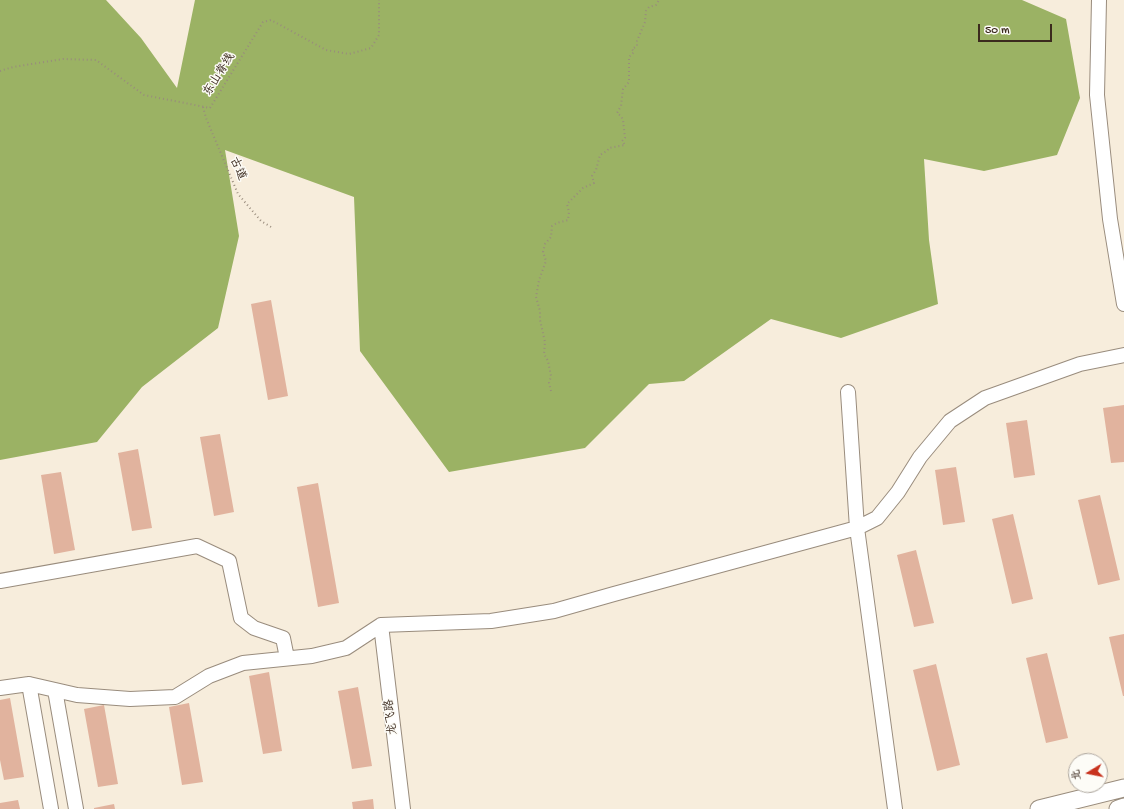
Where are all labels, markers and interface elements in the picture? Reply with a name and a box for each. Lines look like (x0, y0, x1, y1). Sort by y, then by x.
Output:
scale bar (980, 16, 1054, 42)
text: 50 m (985, 24, 1010, 38)
street label: 东山脊线 (201, 51, 239, 99)
street label: 古道 (226, 155, 248, 183)
street label: 龙飞路 (383, 698, 401, 736)
north arrow (1068, 753, 1108, 793)
text: 北 (1070, 768, 1084, 781)

